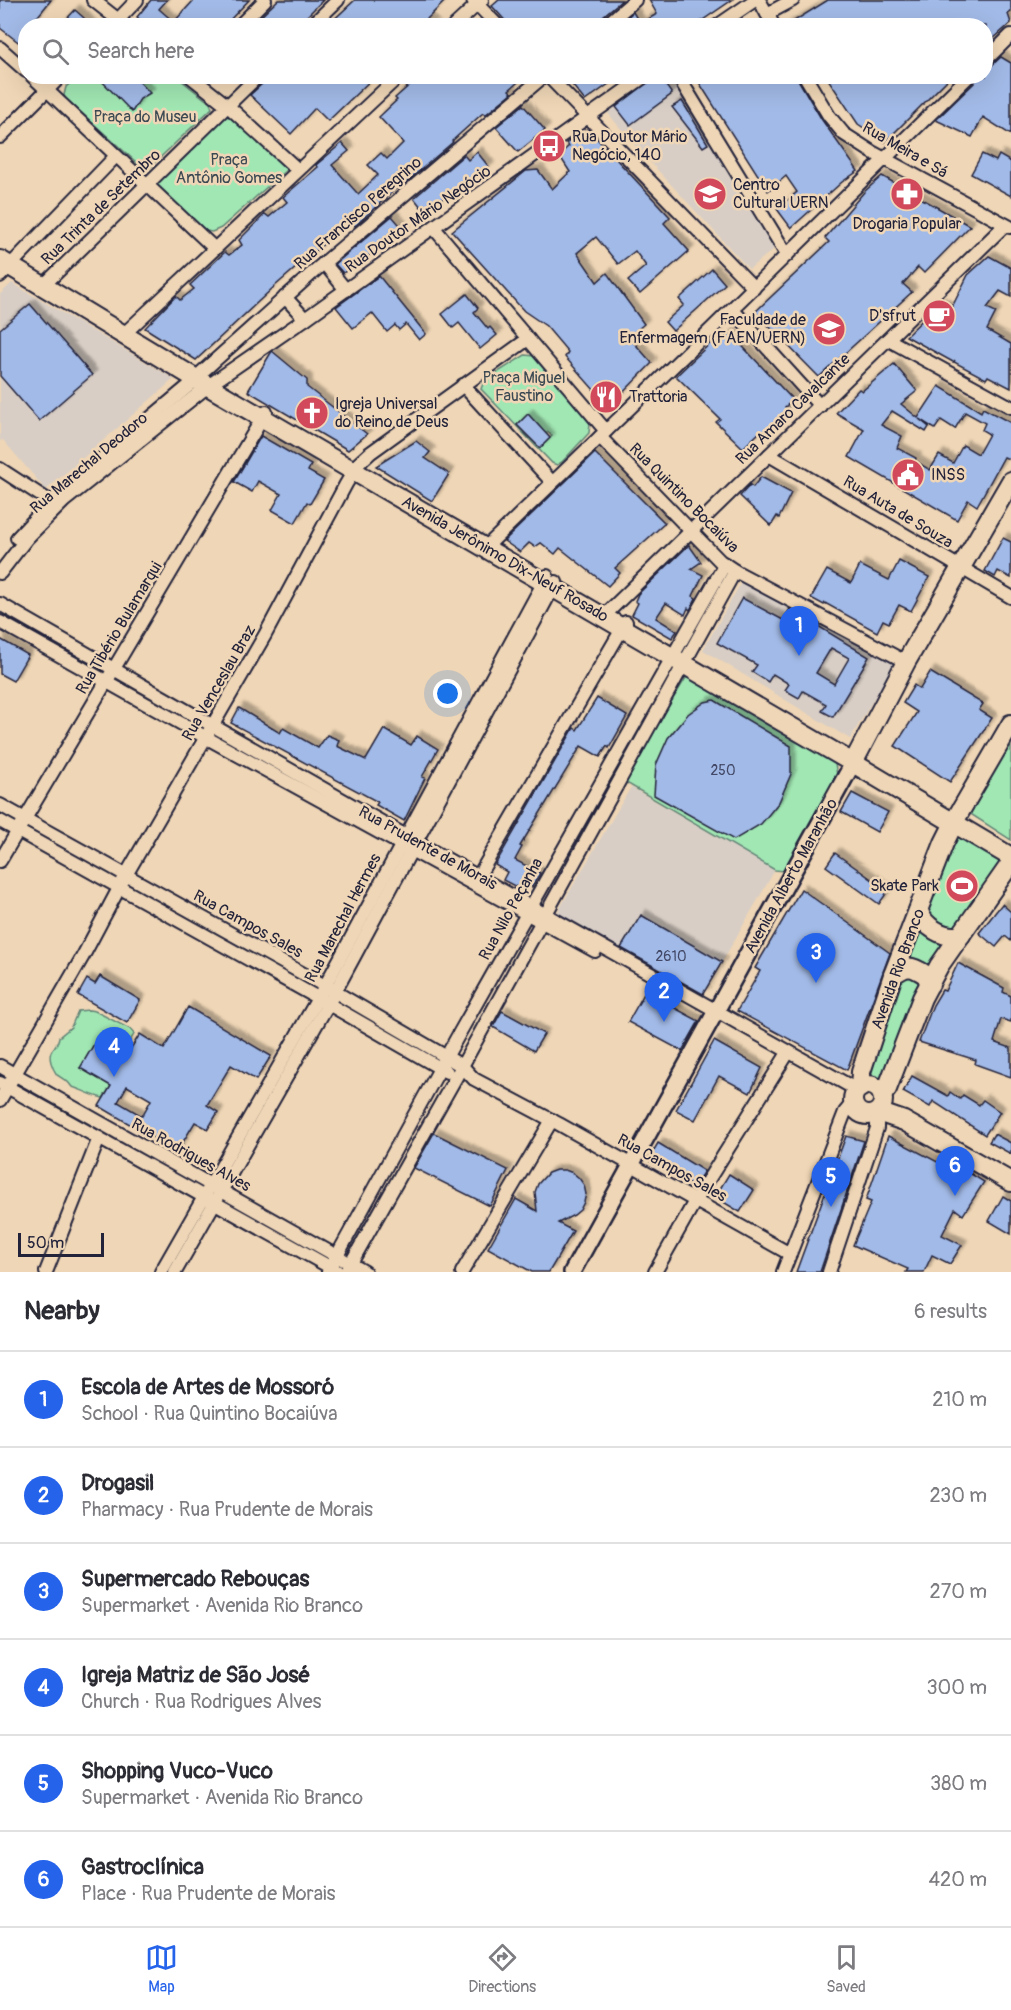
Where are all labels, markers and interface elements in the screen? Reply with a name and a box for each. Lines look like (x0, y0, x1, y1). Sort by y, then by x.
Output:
search box (18, 18, 993, 84)
icon: search (39, 35, 72, 68)
text: Search here (87, 37, 194, 65)
park label: Praça do Museu (93, 107, 197, 127)
street label: Rua Meira e Sá (859, 118, 951, 182)
place label: Rua Doutor Mário Negócio, 140 (572, 127, 688, 165)
bus stop icon: Rua Doutor Mário Negócio, 140 (531, 128, 567, 164)
street label: Rua Trinta de Setembro (37, 145, 165, 269)
park label: Praça Antônio Gomes (176, 150, 282, 188)
street label: Rua Francisco Peregrino (290, 152, 426, 274)
street label: Rua Doutor Mário Negócio (341, 161, 495, 277)
place label: Centro Cultural UERN (733, 175, 829, 213)
school or university icon: Centro Cultural UERN (692, 176, 728, 212)
pharmacy icon: Drogaria Popular (889, 176, 925, 212)
place label: Drogaria Popular (852, 214, 962, 234)
cafe icon: D'sfrut (921, 298, 957, 334)
place label: D'sfrut (869, 306, 917, 326)
place label: Faculdade de Enfermagem (FAEN/UERN) (619, 310, 806, 348)
school or university icon: Faculdade de Enfermagem (FAEN/UERN) (811, 311, 847, 347)
street label: Rua Amaro Cavalcante (732, 349, 855, 469)
park label: Praça Miguel Faustino (482, 368, 566, 406)
restaurant icon: Trattoria (588, 379, 624, 415)
place label: Trattoria (629, 387, 688, 407)
place label: Igreja Universal do Reino de Deus (335, 394, 448, 432)
church icon: Igreja Universal do Reino de Deus (294, 395, 330, 431)
street label: Rua Marechal Deodoro (26, 408, 152, 518)
street label: Rua Quintino Bocaiúva (625, 439, 743, 557)
public building icon: INSS (890, 457, 926, 493)
place label: INSS (931, 465, 965, 485)
street label: Rua Auta de Souza (839, 471, 957, 553)
street label: Avenida Jerônimo Dix-Neuf Rosado (398, 491, 612, 627)
street label: Rua Tibério Bulamarqui (72, 558, 167, 698)
pin: 1 (780, 606, 818, 656)
street label: Rua Venceslau Braz (178, 621, 260, 745)
your location (433, 679, 462, 708)
house number: 250 (711, 762, 735, 779)
street label: Avenida Alberto Maranhão (740, 795, 842, 957)
street label: Rua Prudente de Morais (355, 802, 501, 894)
street label: Rua Marechal Hermes (301, 850, 385, 986)
street label: Rua Nilo Peçanha (475, 854, 547, 964)
sports icon: Skate Park (944, 868, 980, 904)
place label: Skate Park (870, 876, 939, 896)
street label: Rua Campos Sales (190, 886, 306, 962)
street label: Avenida Rio Branco (867, 906, 929, 1032)
pin: 3 (796, 934, 836, 983)
house number: 2610 (655, 948, 687, 965)
pin: 2 (644, 972, 684, 1022)
pin: 4 (94, 1028, 134, 1077)
street label: Rua Rodrigues Alves (128, 1114, 254, 1196)
street label: Rua Campos Sales (614, 1130, 730, 1206)
pin: 6 (936, 1146, 974, 1196)
pin: 5 (812, 1158, 850, 1207)
scale bar (18, 1230, 104, 1258)
text: 50 m (27, 1233, 64, 1253)
text: Nearby (24, 1295, 100, 1327)
text: 6 results (914, 1299, 987, 1324)
text: Escola de Artes de Mossoró (81, 1373, 334, 1401)
text: 1 (40, 1387, 47, 1412)
text: 210 m (932, 1387, 987, 1412)
text: School · Rua Quintino Bocaiúva (81, 1401, 338, 1426)
text: Drogasil (81, 1469, 154, 1497)
text: 2 (38, 1483, 49, 1508)
text: 230 m (930, 1483, 987, 1508)
text: Pharmacy · Rua Prudente de Morais (81, 1497, 373, 1522)
text: Supermercado Rebouças (81, 1565, 309, 1593)
text: 3 (38, 1579, 49, 1604)
text: 270 m (929, 1579, 987, 1604)
text: Supermarket · Avenida Rio Branco (81, 1593, 363, 1618)
text: Igreja Matriz de São José (81, 1661, 310, 1689)
text: 4 (38, 1675, 49, 1700)
text: 300 m (926, 1675, 987, 1700)
text: Church · Rua Rodrigues Alves (81, 1689, 322, 1714)
text: Shopping Vuco-Vuco (81, 1757, 273, 1785)
text: 5 (38, 1771, 49, 1796)
text: 380 m (930, 1771, 987, 1796)
text: Supermarket · Avenida Rio Branco (81, 1785, 363, 1810)
text: Gastroclínica (81, 1853, 204, 1881)
text: 6 (38, 1867, 49, 1892)
text: 420 m (928, 1867, 987, 1892)
text: Place · Rua Prudente de Morais (81, 1881, 336, 1906)
tab: Map (145, 1941, 178, 1997)
tab: Directions (468, 1941, 536, 1997)
tab: Saved (826, 1941, 866, 1997)

